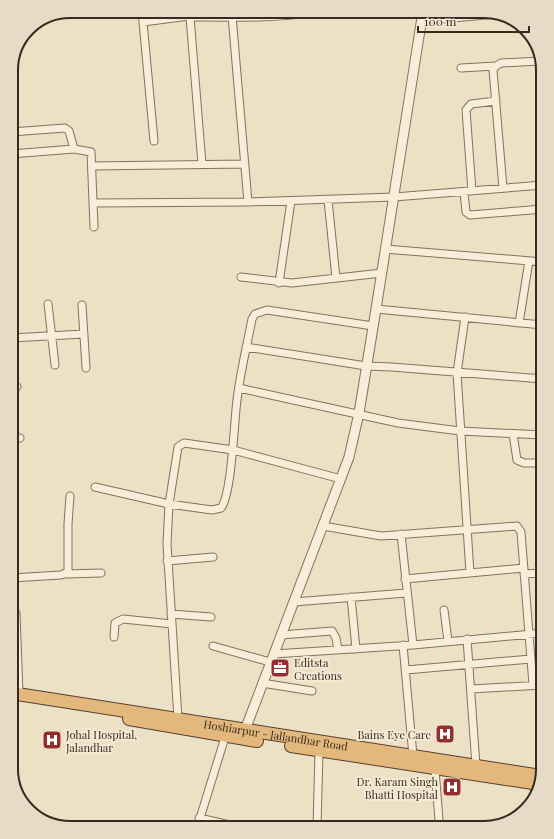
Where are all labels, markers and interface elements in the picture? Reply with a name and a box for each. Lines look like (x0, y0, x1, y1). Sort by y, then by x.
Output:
scale bar (418, 8, 529, 34)
text: 100 m (424, 13, 457, 29)
place label: Editsta Creations (294, 655, 342, 683)
office icon: Editsta Creations (269, 657, 291, 679)
street label: Hoshiarpur - Jallandhar Road (203, 716, 350, 753)
hospital icon: Bains Eye Care (434, 723, 456, 745)
place label: Johal Hospital, Jalandhar (65, 727, 137, 755)
place label: Bains Eye Care (357, 727, 431, 742)
hospital icon: Johal Hospital, Jalandhar (41, 729, 63, 751)
place label: Dr. Karam Singh Bhatti Hospital (357, 774, 439, 802)
hospital icon: Dr. Karam Singh Bhatti Hospital (441, 776, 463, 798)

